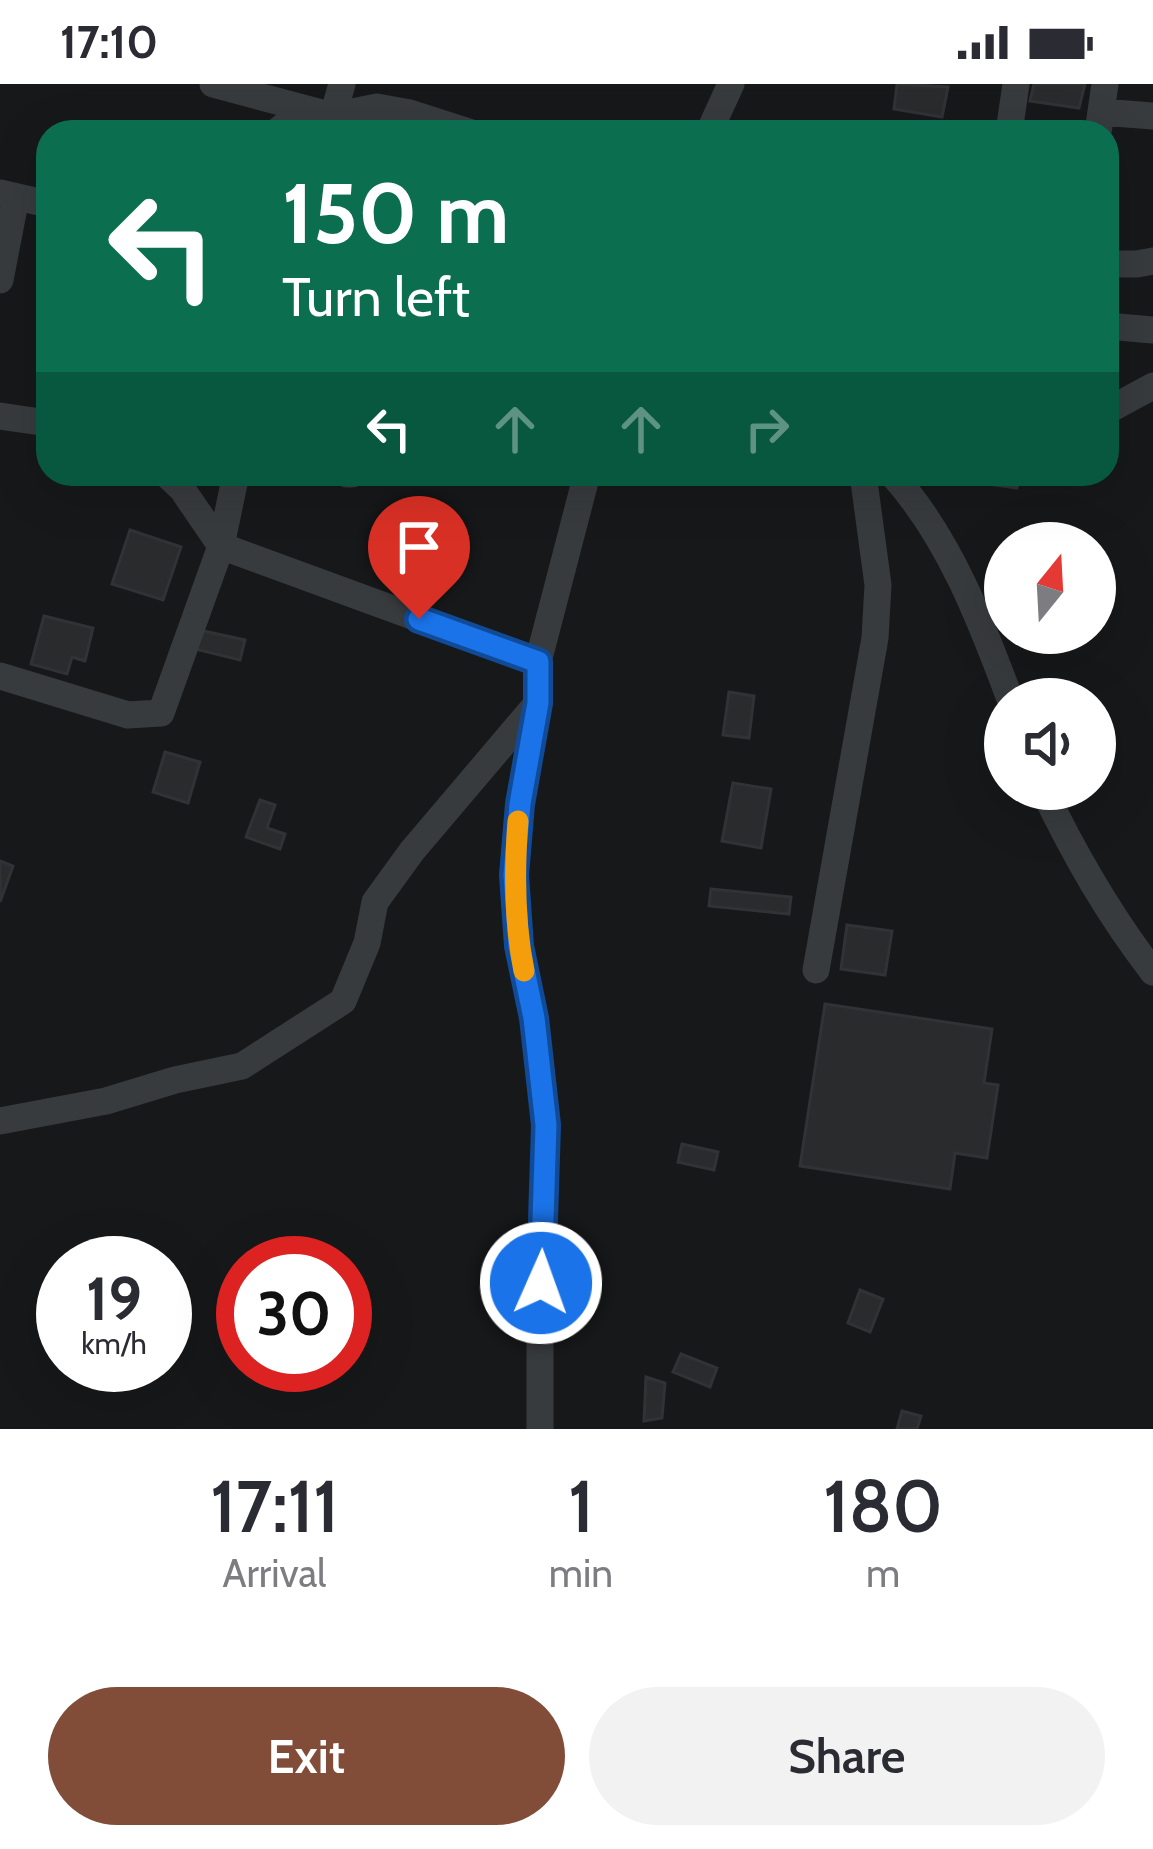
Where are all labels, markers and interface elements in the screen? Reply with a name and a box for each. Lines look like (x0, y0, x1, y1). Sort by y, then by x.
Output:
text: 17:10 (60, 15, 158, 69)
text: 150 m (282, 162, 509, 264)
icon: left (84, 168, 240, 324)
text: Turn left (282, 264, 470, 330)
icon: left (356, 396, 422, 462)
icon: ahead (482, 396, 548, 462)
icon: ahead (608, 396, 674, 462)
icon: right (734, 396, 800, 462)
pin (368, 496, 470, 619)
icon: arrive (386, 514, 452, 580)
north arrow (984, 522, 1116, 654)
map controls (984, 522, 1116, 810)
button: sound (984, 678, 1116, 810)
position arrow (478, 1220, 604, 1346)
speed limit sign: 30 (216, 1236, 372, 1392)
text: 19 (86, 1262, 142, 1335)
text: km/h (81, 1325, 147, 1362)
text: 17:11 (210, 1463, 339, 1550)
text: 1 (568, 1463, 594, 1550)
text: 180 (823, 1463, 943, 1550)
text: Arrival (222, 1549, 326, 1597)
text: min (549, 1549, 613, 1597)
text: m (866, 1549, 900, 1597)
button: Exit (48, 1687, 565, 1825)
button: Share (589, 1687, 1105, 1825)

